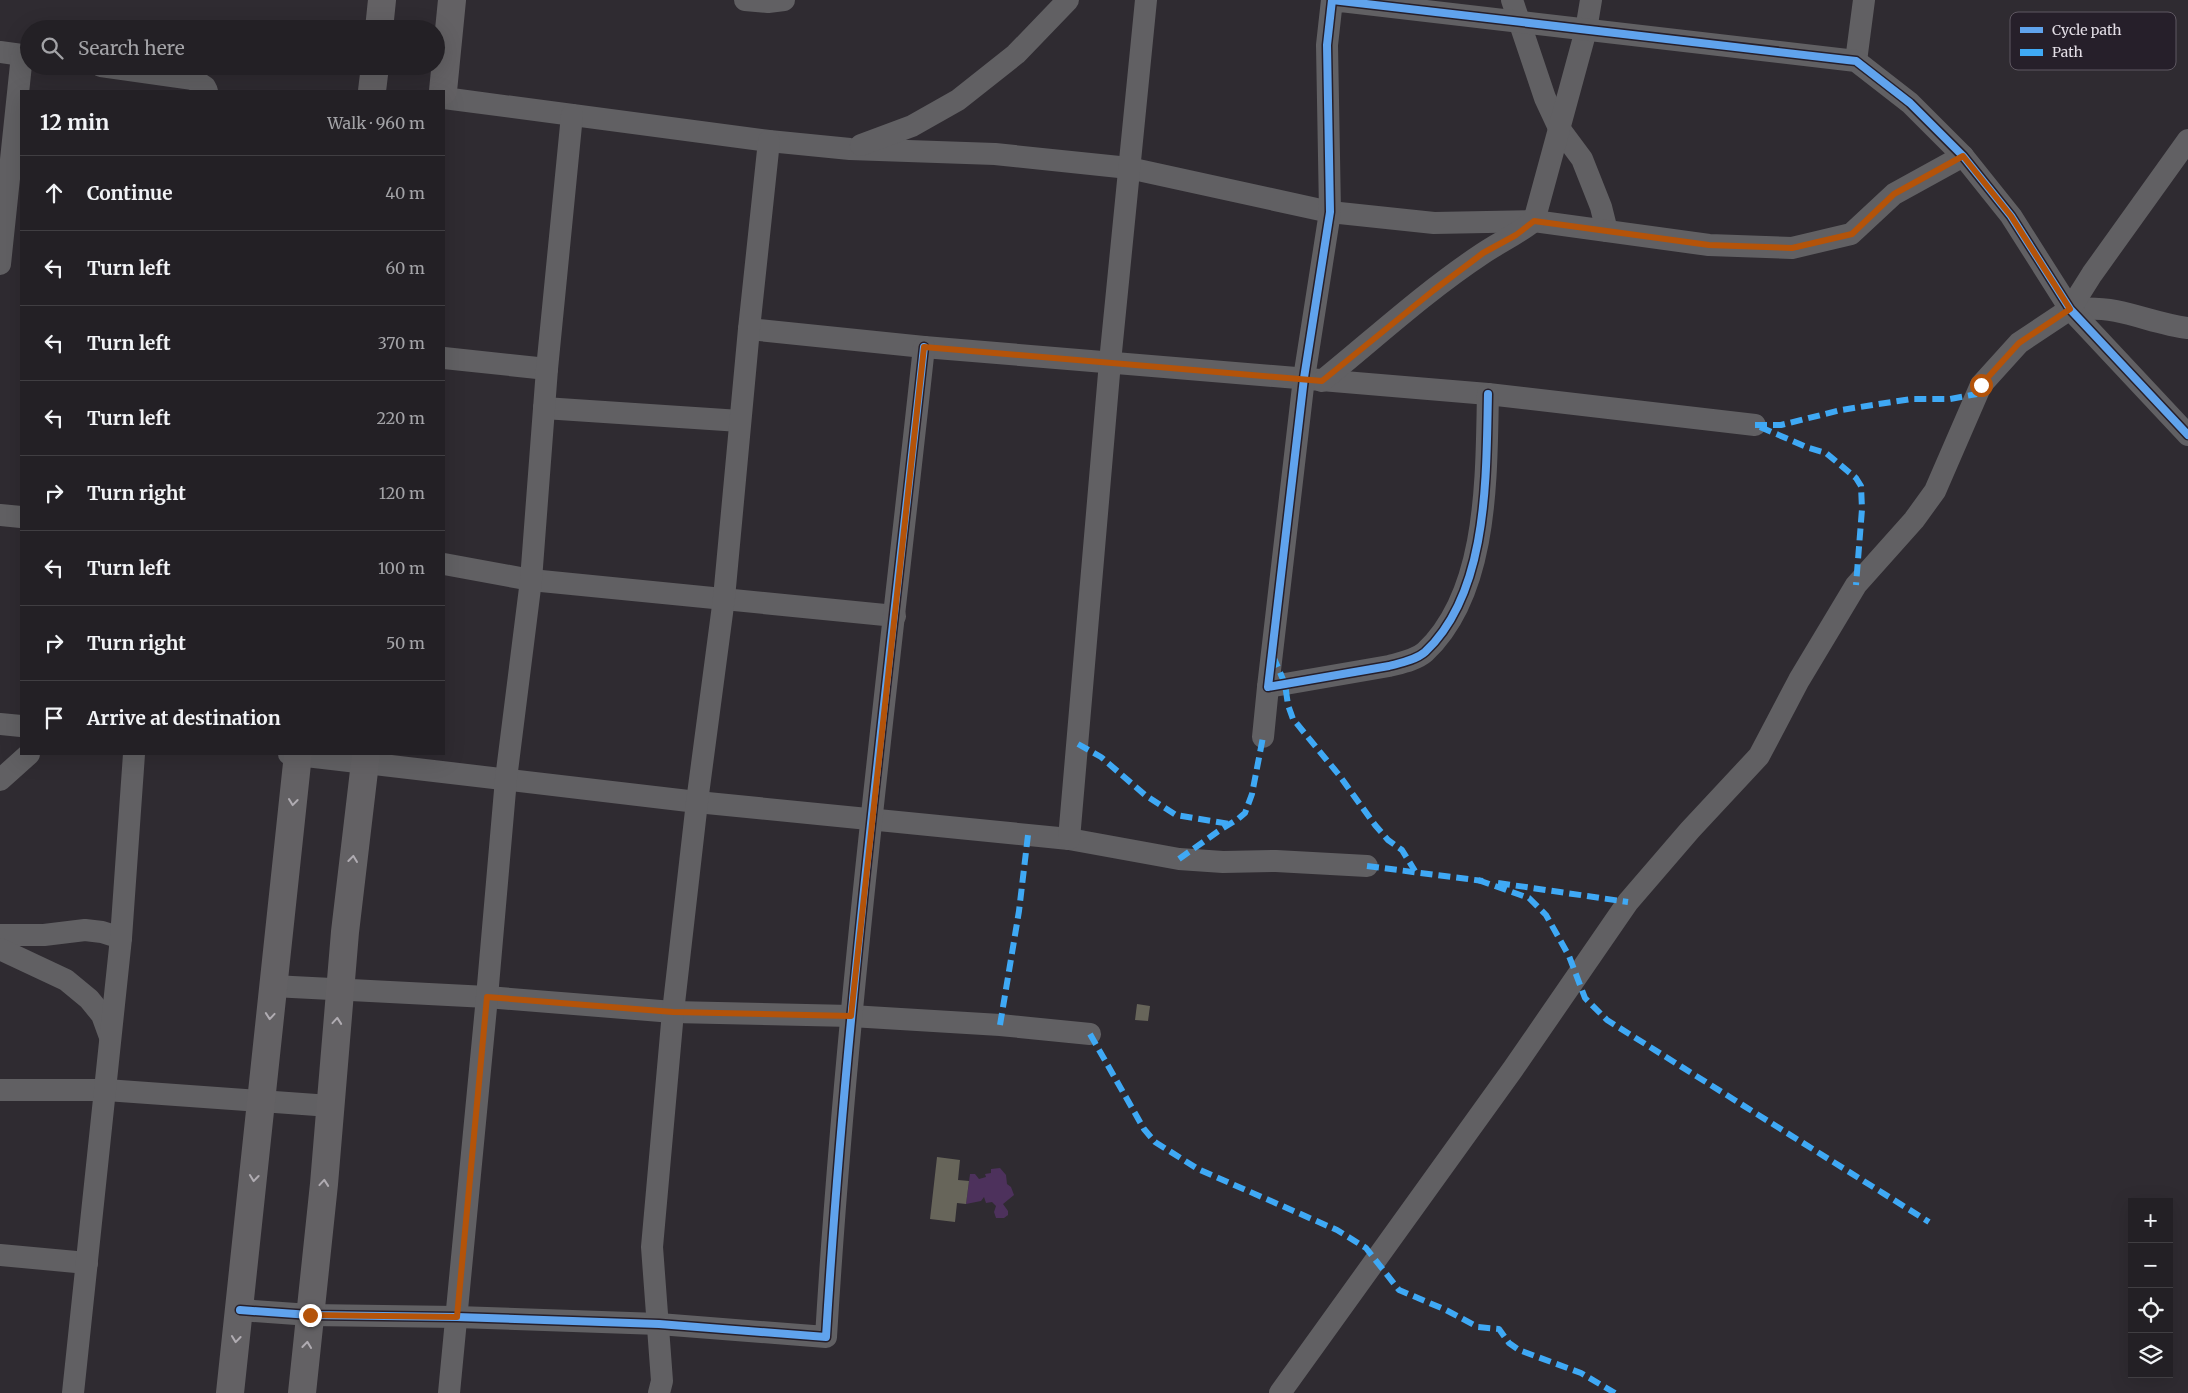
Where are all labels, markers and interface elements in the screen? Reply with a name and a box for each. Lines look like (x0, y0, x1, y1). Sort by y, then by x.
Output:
legend (2010, 12, 2176, 70)
search box (20, 20, 445, 75)
text: Cycle path (2052, 21, 2122, 39)
icon: search (38, 34, 66, 62)
text: Search here (78, 36, 185, 60)
text: Path (2052, 43, 2083, 61)
text: 12 min (40, 109, 109, 136)
text: Walk · 960 m (327, 113, 425, 133)
icon: ahead (40, 179, 68, 207)
text: Continue (87, 181, 173, 205)
text: 40 m (385, 183, 425, 203)
icon: left (40, 254, 68, 282)
text: Turn left (87, 256, 171, 280)
text: 60 m (385, 258, 425, 278)
icon: left (40, 329, 68, 357)
text: Turn left (87, 331, 171, 355)
text: 370 m (378, 333, 425, 353)
route start (1970, 374, 1993, 397)
icon: left (40, 404, 68, 432)
text: Turn left (87, 406, 171, 430)
text: 220 m (377, 408, 425, 428)
icon: right (40, 479, 68, 507)
text: Turn right (87, 481, 186, 505)
text: 120 m (379, 483, 425, 503)
icon: left (40, 554, 68, 582)
text: Turn left (87, 556, 171, 580)
text: 100 m (378, 558, 425, 578)
icon: right (40, 629, 68, 657)
text: Turn right (87, 631, 186, 655)
text: 50 m (386, 633, 425, 653)
icon: arrive (40, 704, 68, 732)
text: Arrive at destination (87, 706, 281, 730)
one-way arrow (288, 798, 299, 806)
one-way arrow (347, 855, 358, 863)
one-way arrow (265, 1012, 276, 1020)
one-way arrow (332, 1017, 343, 1025)
one-way arrow (249, 1174, 260, 1182)
one-way arrow (318, 1179, 329, 1187)
map controls (2128, 1198, 2173, 1378)
button: + (2128, 1198, 2173, 1243)
button: − (2128, 1243, 2173, 1288)
button: locate (2128, 1288, 2173, 1333)
route end (299, 1304, 322, 1327)
button: layers (2128, 1333, 2173, 1378)
one-way arrow (231, 1336, 242, 1344)
one-way arrow (301, 1340, 312, 1348)

